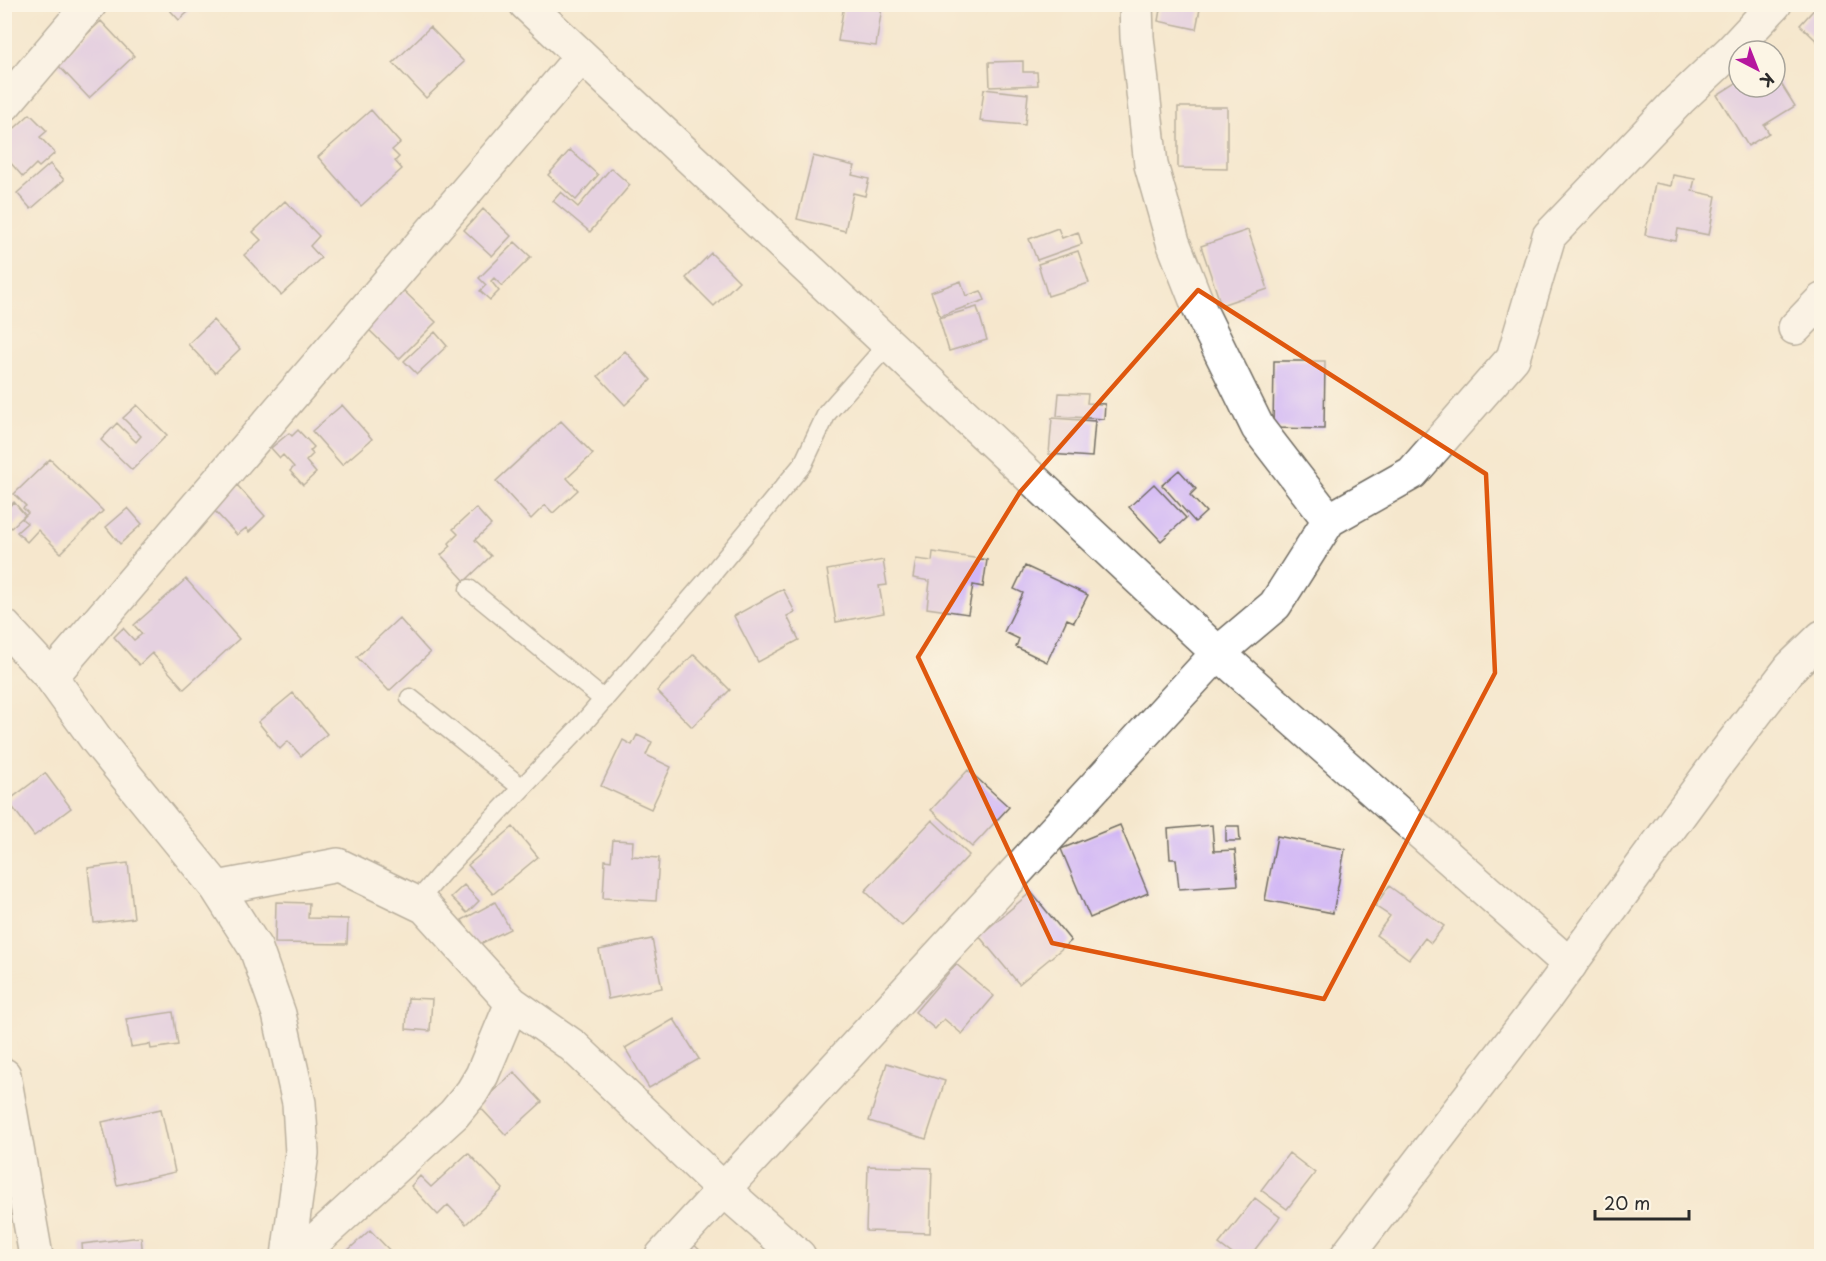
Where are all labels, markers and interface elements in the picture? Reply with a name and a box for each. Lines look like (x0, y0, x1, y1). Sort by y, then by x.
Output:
north arrow (1727, 39, 1787, 99)
text: K (1755, 68, 1780, 94)
scale bar (1595, 1183, 1690, 1221)
text: 20 m (1604, 1189, 1650, 1216)

